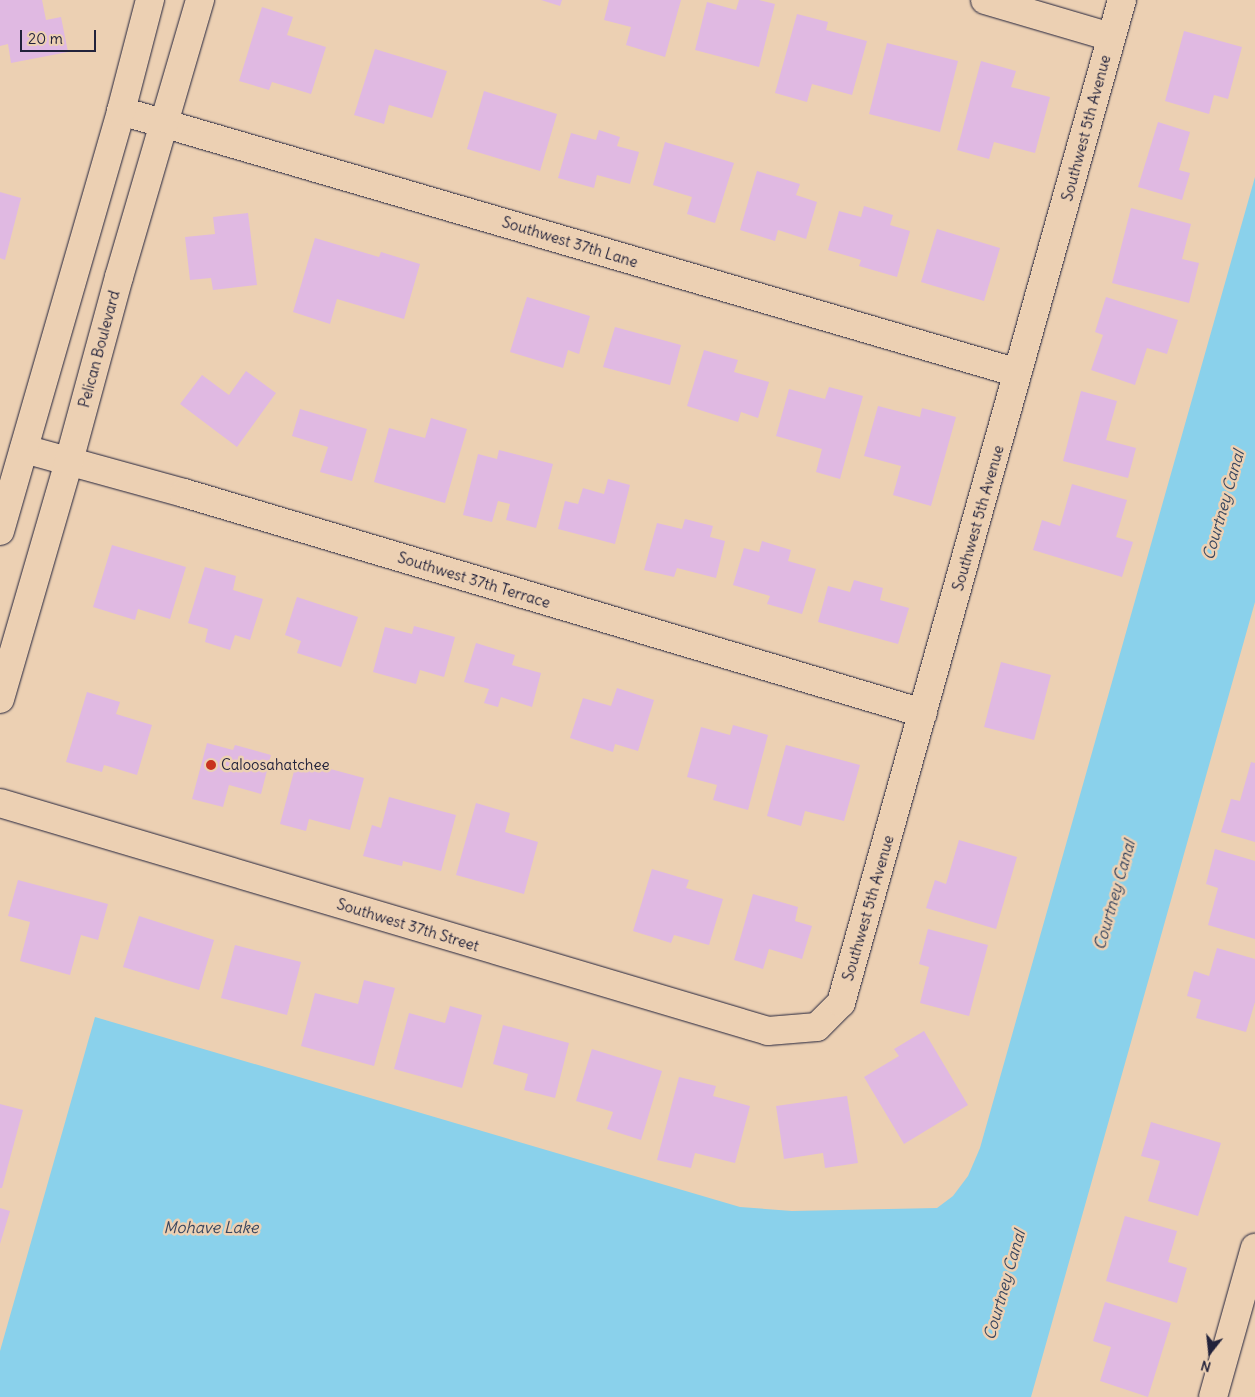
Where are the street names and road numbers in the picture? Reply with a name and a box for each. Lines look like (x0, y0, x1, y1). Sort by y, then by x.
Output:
street label: Southwest 5th Avenue (1058, 53, 1114, 203)
street label: Southwest 37th Lane (500, 213, 640, 271)
street label: Pelican Boulevard (75, 288, 123, 410)
street label: Southwest 5th Avenue (949, 443, 1007, 593)
street label: Southwest 37th Terrace (396, 548, 552, 612)
street label: Southwest 5th Avenue (839, 833, 897, 983)
street label: Southwest 37th Street (335, 895, 481, 955)

